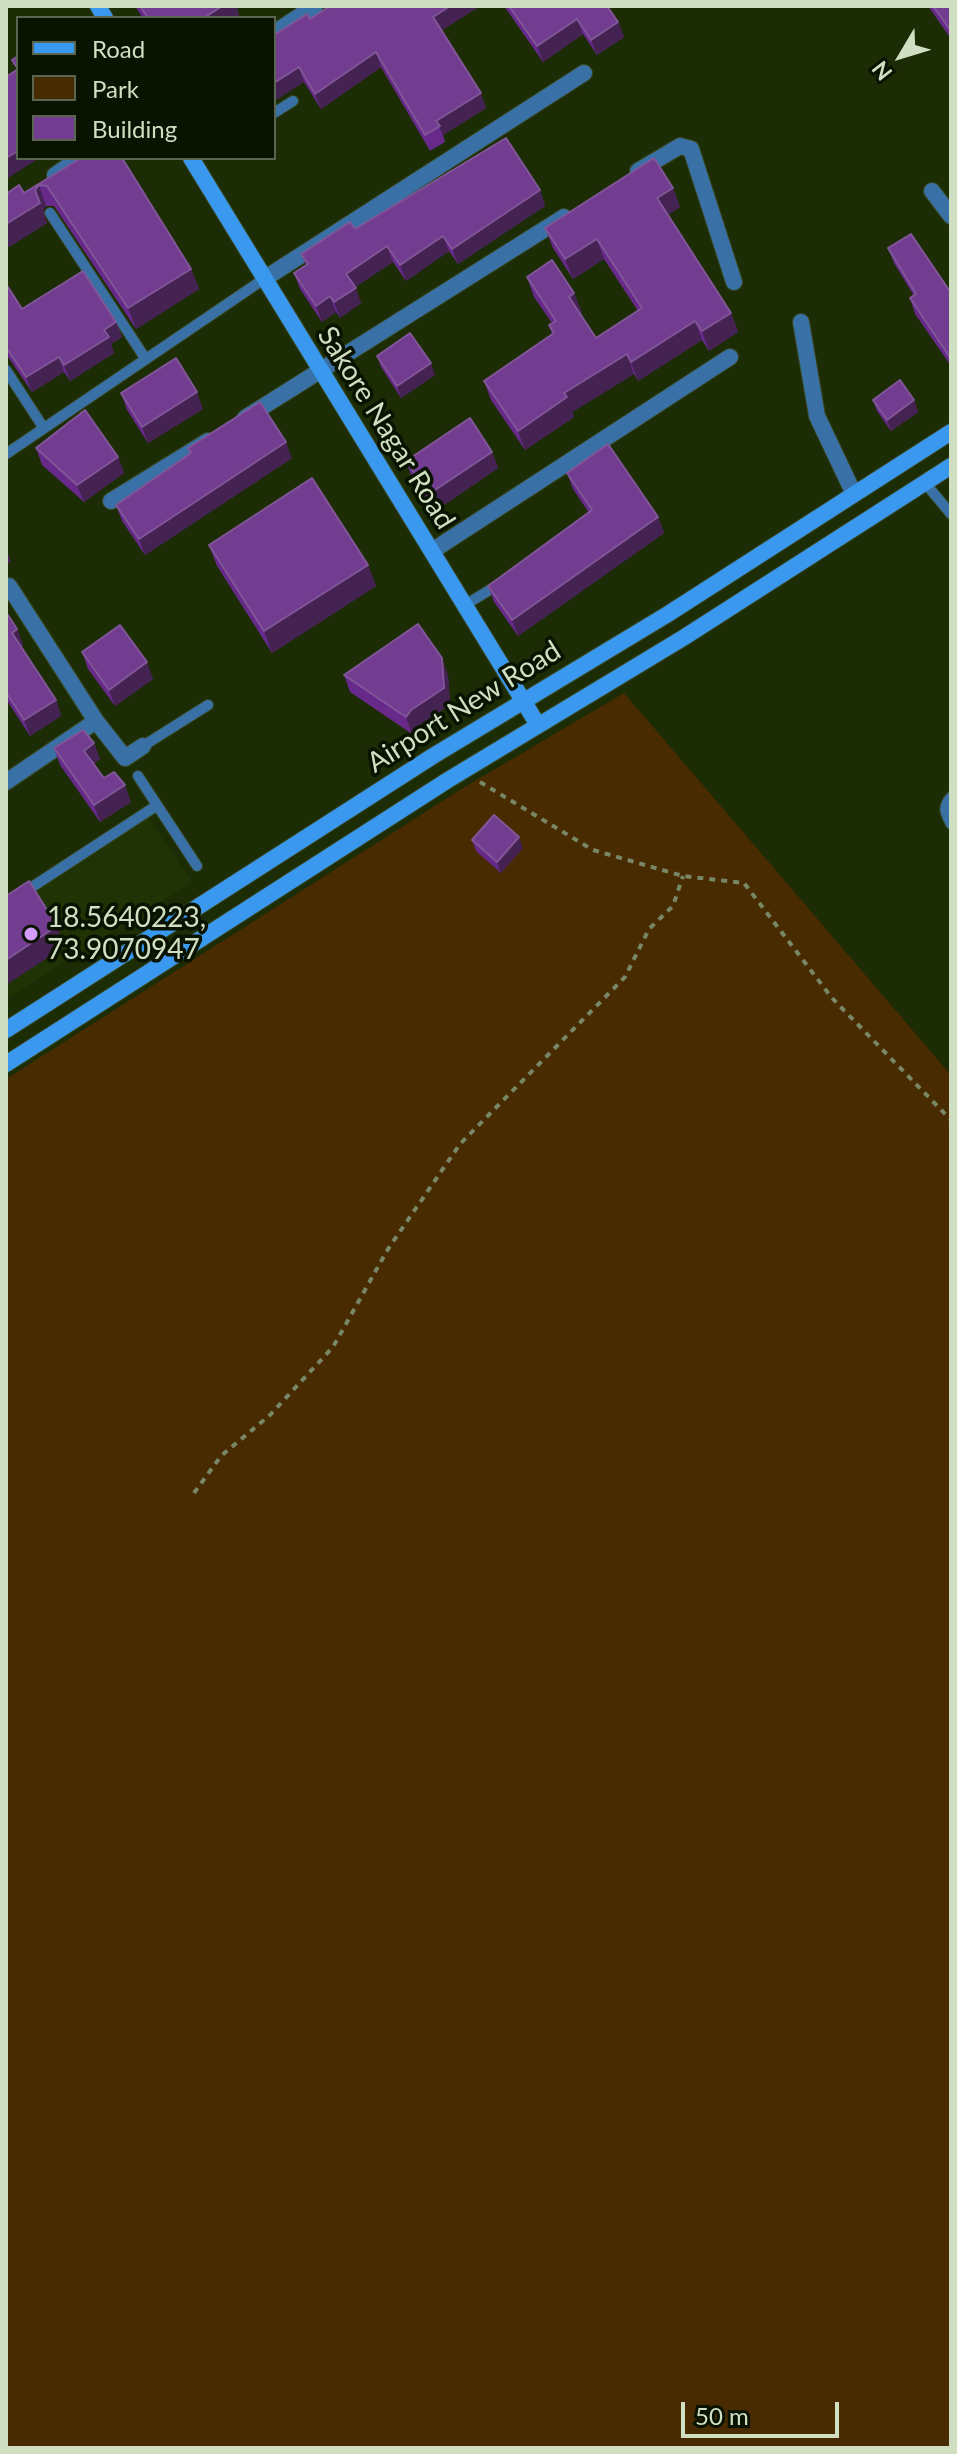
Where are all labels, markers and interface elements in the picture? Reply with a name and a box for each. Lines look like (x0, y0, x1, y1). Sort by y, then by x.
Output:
legend (16, 16, 276, 160)
north arrow (861, 16, 941, 96)
text: Road (92, 34, 145, 63)
text: N (866, 56, 898, 86)
text: Park (92, 74, 139, 103)
text: Building (92, 114, 177, 143)
street label: Sakore Nagar Road (310, 320, 462, 536)
street label: Airport New Road (361, 634, 567, 780)
place label: 18.5640223, 73.9070947 (47, 901, 206, 967)
marker: 18.5640223, 73.9070947 (22, 925, 40, 943)
scale bar (685, 2386, 843, 2436)
text: 50 m (695, 2401, 749, 2430)

